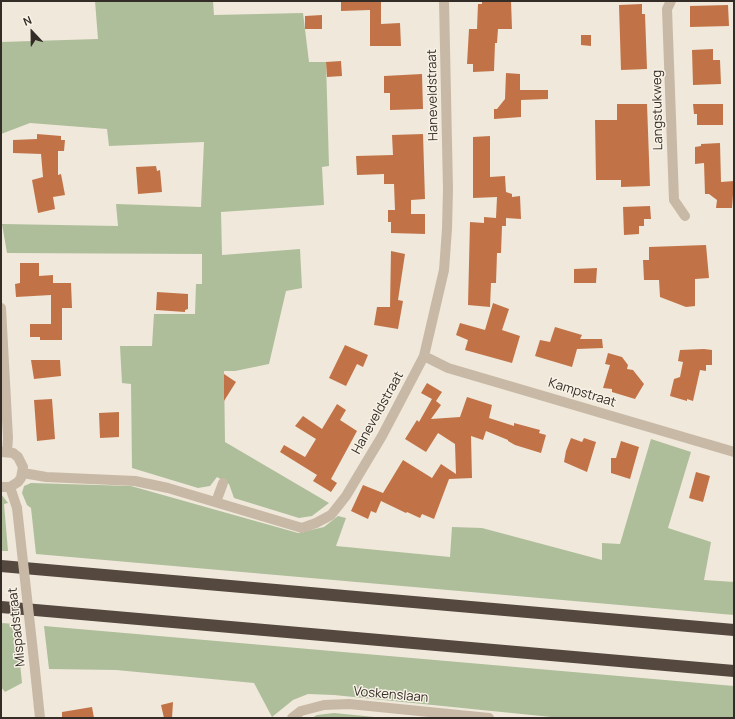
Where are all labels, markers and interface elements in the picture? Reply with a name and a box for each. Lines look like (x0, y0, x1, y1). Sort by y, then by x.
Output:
north arrow (12, 12, 52, 52)
text: N (21, 12, 34, 29)
street label: Haneveldstraat (424, 49, 442, 141)
street label: Langstukweg (649, 70, 667, 150)
street label: Haneveldstraat (349, 369, 407, 457)
street label: Kampstraat (546, 375, 618, 411)
street label: Mispadstraat (5, 587, 29, 667)
street label: Voskenslaan (353, 684, 429, 706)

